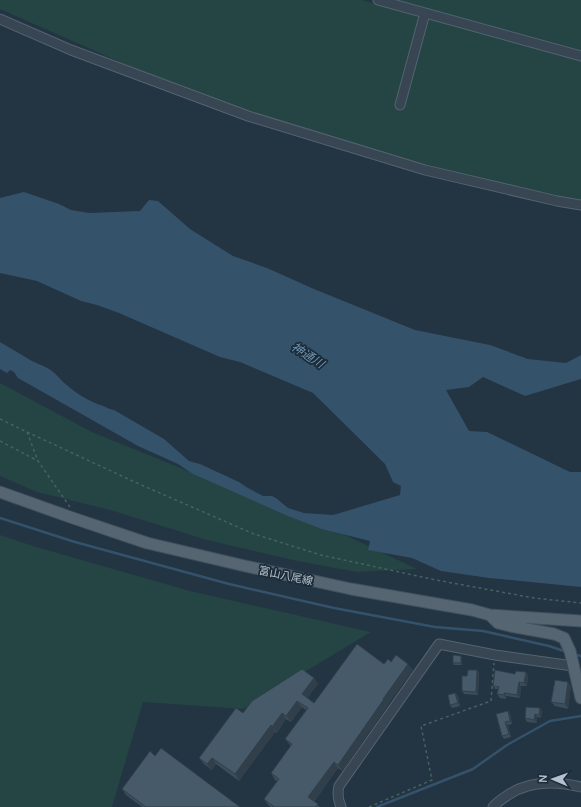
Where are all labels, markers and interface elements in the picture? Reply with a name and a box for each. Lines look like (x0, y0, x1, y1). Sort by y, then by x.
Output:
water label: 神通川 (288, 338, 329, 373)
street label: 富山八尾線 (258, 562, 314, 588)
north arrow (533, 759, 573, 799)
text: N (535, 774, 550, 783)

